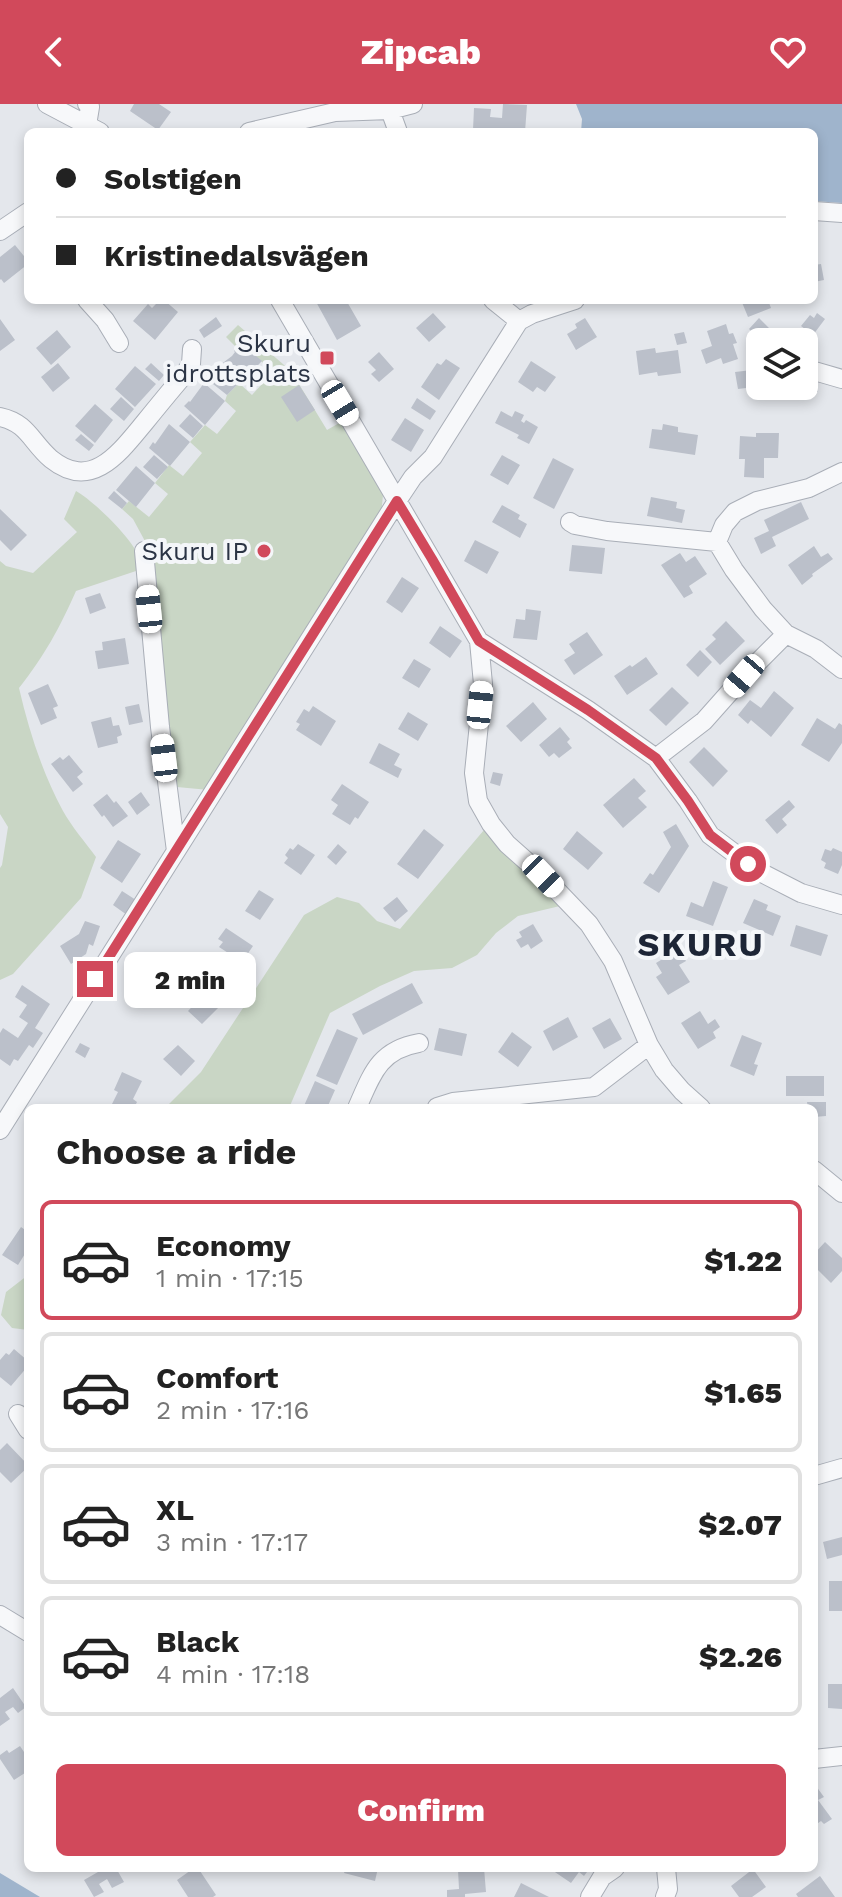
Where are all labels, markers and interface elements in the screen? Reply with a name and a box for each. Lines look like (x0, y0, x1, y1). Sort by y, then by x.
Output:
icon: back (32, 30, 76, 74)
icon: heart (766, 30, 810, 74)
text: Zipcab (361, 31, 481, 73)
text: Solstigen (104, 161, 242, 196)
text: Kristinedalsvägen (104, 238, 369, 273)
place label: Skuru idrottsplats (165, 328, 311, 388)
map controls (746, 328, 818, 400)
button: layers (746, 328, 818, 400)
marker: Skuru idrottsplats (318, 349, 336, 367)
car (317, 376, 363, 430)
place label: Skuru IP (141, 536, 248, 566)
marker: Skuru IP (255, 542, 273, 560)
car (135, 584, 163, 634)
car (719, 650, 769, 702)
car (466, 680, 494, 730)
car (149, 733, 179, 783)
route start (730, 846, 766, 882)
car (518, 850, 568, 902)
district label: SKURU (637, 924, 765, 964)
callout: 2 min (123, 951, 255, 1007)
route end (77, 961, 113, 997)
text: 2 min (155, 965, 225, 995)
text: Choose a ride (56, 1131, 296, 1173)
icon: car (60, 1224, 132, 1296)
text: Economy (156, 1228, 291, 1263)
text: $1.22 (704, 1243, 782, 1278)
text: 1 min · 17:15 (156, 1263, 304, 1293)
icon: car (60, 1356, 132, 1428)
text: Comfort (156, 1360, 278, 1395)
text: $1.65 (704, 1375, 782, 1410)
text: 2 min · 17:16 (156, 1395, 309, 1425)
icon: car (60, 1488, 132, 1560)
text: XL (156, 1492, 194, 1527)
text: $2.07 (698, 1507, 782, 1542)
text: 3 min · 17:17 (156, 1527, 308, 1557)
icon: car (60, 1620, 132, 1692)
text: Black (156, 1624, 240, 1659)
text: $2.26 (699, 1639, 782, 1674)
text: 4 min · 17:18 (156, 1659, 310, 1689)
button: Confirm (56, 1764, 786, 1856)

